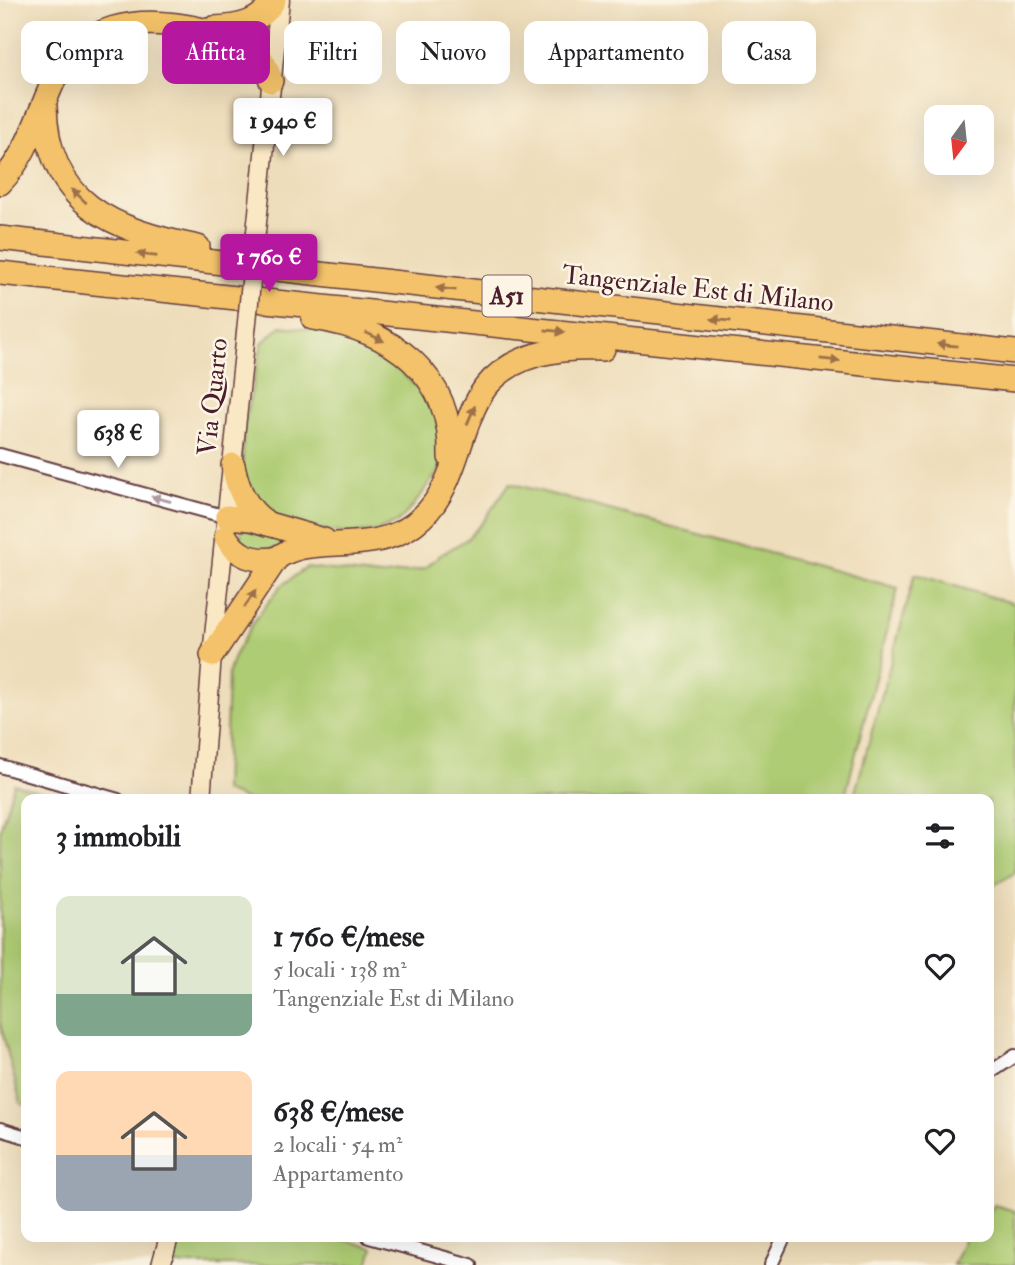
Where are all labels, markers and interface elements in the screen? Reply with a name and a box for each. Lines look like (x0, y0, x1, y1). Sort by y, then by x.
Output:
chip: Compra (21, 21, 148, 84)
chip: Affitta (162, 21, 270, 84)
chip: Filtri (284, 21, 382, 84)
chip: Nuovo (396, 21, 510, 84)
chip: Appartamento (524, 21, 708, 84)
chip: Casa (722, 21, 816, 84)
pin: 1 940 € (218, 99, 348, 158)
north arrow (924, 105, 994, 175)
map controls (924, 105, 994, 175)
text: 1 940 € (249, 106, 317, 135)
one-way arrow (70, 188, 88, 204)
pin: 1 760 € (204, 234, 334, 294)
text: 1 760 € (236, 242, 302, 271)
one-way arrow (136, 250, 158, 261)
street label: Tangenziale Est di Milano (561, 259, 835, 319)
road number: A51 (482, 276, 532, 316)
one-way arrow (435, 283, 457, 294)
one-way arrow (710, 314, 732, 325)
one-way arrow (544, 325, 566, 336)
one-way arrow (365, 331, 385, 343)
street label: Via Quarto (191, 337, 235, 457)
one-way arrow (936, 339, 958, 350)
one-way arrow (819, 354, 841, 365)
one-way arrow (466, 405, 477, 426)
pin: 638 € (69, 410, 167, 470)
text: 638 € (93, 418, 143, 447)
one-way arrow (150, 493, 172, 504)
one-way arrow (243, 589, 256, 608)
icon: filters (921, 817, 959, 855)
text: 3 immobili (56, 818, 181, 855)
text: 1 760 €/mese (273, 918, 425, 955)
icon: home (112, 924, 196, 1008)
icon: heart (921, 947, 959, 985)
text: 5 locali · 138 m² (273, 955, 407, 984)
text: Tangenziale Est di Milano (273, 984, 514, 1013)
text: 638 €/mese (273, 1093, 404, 1130)
icon: home (112, 1099, 196, 1183)
icon: heart (921, 1122, 959, 1160)
text: 2 locali · 54 m² (273, 1130, 402, 1159)
text: Appartamento (273, 1159, 403, 1188)

